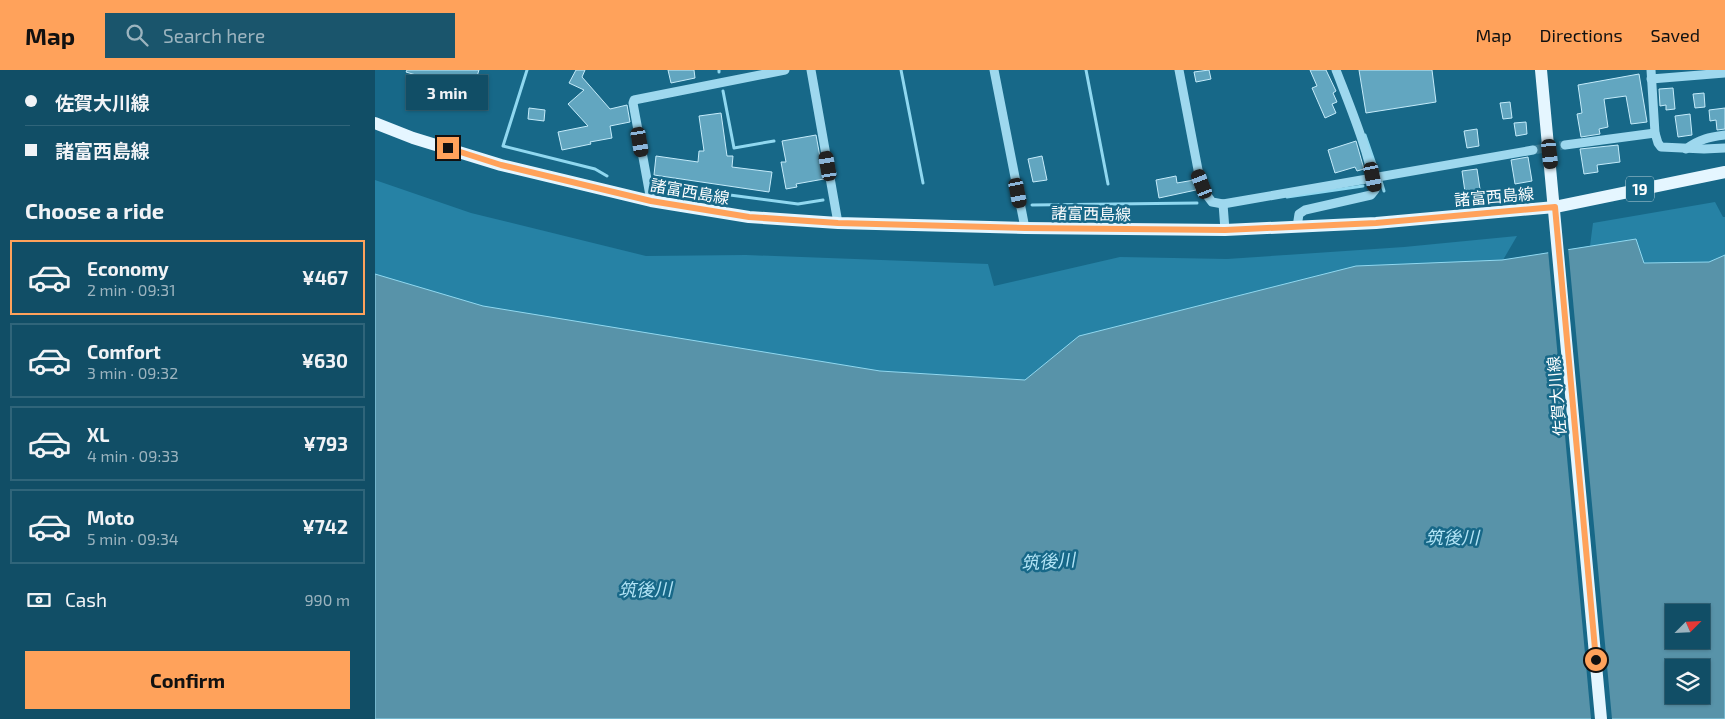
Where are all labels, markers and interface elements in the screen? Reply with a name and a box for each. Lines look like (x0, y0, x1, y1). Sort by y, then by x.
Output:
search box (105, 13, 455, 58)
text: Map (25, 21, 75, 50)
icon: search (123, 21, 151, 49)
text: Search here (163, 24, 265, 47)
text: Map (1475, 24, 1512, 46)
text: Directions (1540, 24, 1623, 46)
text: Saved (1651, 24, 1700, 46)
callout: 3 min (407, 75, 489, 110)
text: 3 min (427, 83, 467, 102)
text: 佐賀大川線 (55, 91, 150, 114)
car (630, 126, 649, 158)
route end (437, 137, 459, 159)
car (1540, 138, 1559, 170)
text: 諸富西島線 (55, 139, 150, 162)
car (818, 150, 837, 182)
car (1362, 161, 1383, 193)
car (1189, 167, 1214, 201)
street label: 諸富西島線 (649, 175, 731, 207)
road number: 19 (1626, 176, 1654, 202)
car (1007, 177, 1028, 209)
street label: 諸富西島線 (1453, 183, 1535, 209)
text: Choose a ride (25, 197, 164, 223)
street label: 諸富西島線 (1051, 203, 1131, 223)
icon: car (27, 255, 72, 300)
text: Economy (87, 257, 169, 280)
text: ¥467 (302, 266, 348, 289)
text: 2 min · 09:31 (87, 280, 176, 299)
icon: car (27, 338, 72, 383)
text: Comfort (87, 340, 161, 363)
text: ¥630 (301, 349, 348, 372)
street label: 佐賀大川線 (1543, 355, 1569, 437)
text: 3 min · 09:32 (87, 363, 178, 382)
icon: car (27, 421, 72, 466)
text: XL (87, 423, 109, 446)
text: ¥793 (303, 432, 348, 455)
text: 4 min · 09:33 (87, 446, 179, 465)
icon: car (27, 504, 72, 549)
text: Moto (87, 506, 135, 529)
text: ¥742 (302, 515, 348, 538)
water label: 筑後川 (1425, 526, 1481, 548)
text: 5 min · 09:34 (87, 529, 179, 548)
water label: 筑後川 (1020, 548, 1078, 574)
water label: 筑後川 (618, 577, 674, 600)
icon: cash (25, 586, 53, 614)
text: Cash (65, 588, 107, 611)
text: 990 m (304, 590, 350, 609)
north arrow (1665, 604, 1710, 649)
map controls (1665, 604, 1710, 704)
route start (1585, 649, 1607, 671)
button: Confirm (25, 651, 350, 709)
button: layers (1665, 659, 1710, 704)

